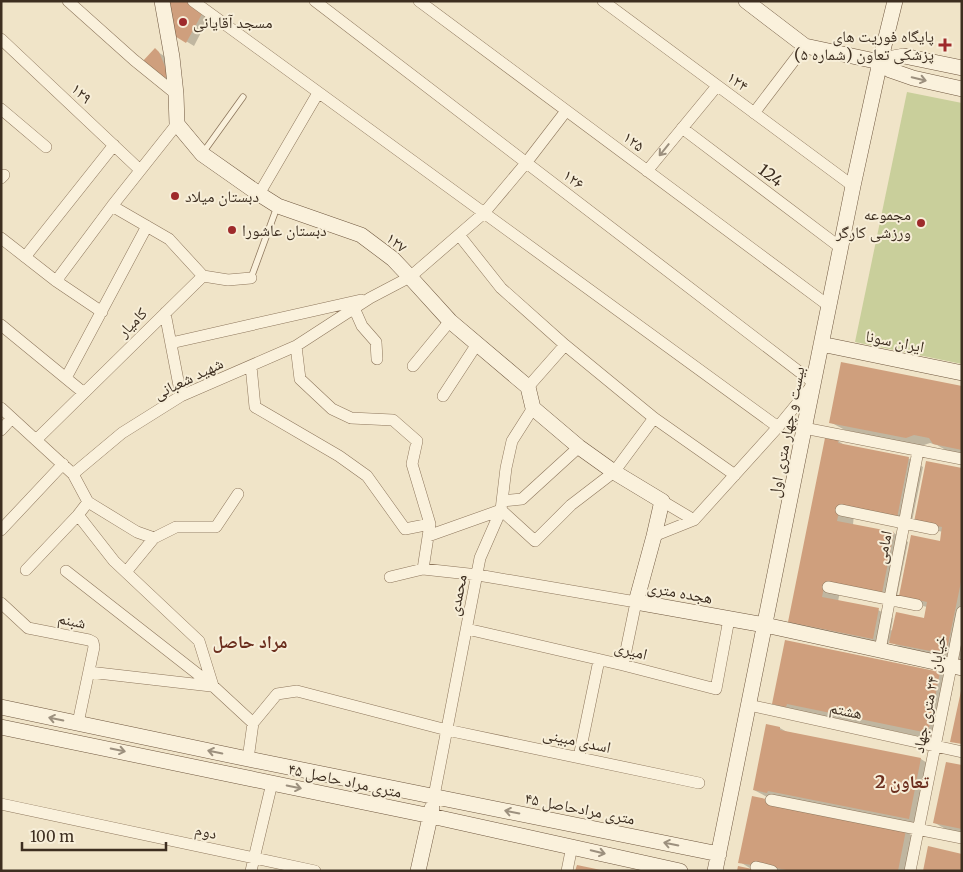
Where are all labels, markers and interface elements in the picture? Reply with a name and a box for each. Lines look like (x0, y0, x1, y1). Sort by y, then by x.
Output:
place label: مسجد آقایانی (193, 12, 272, 33)
marker: مسجد آقایانی (177, 16, 189, 28)
place label: پایگاه فوریت های پزشکی تعاون (شماره ۵) (794, 26, 934, 65)
marker: پایگاه فوریت های پزشکی تعاون (شماره ۵) (938, 38, 952, 52)
street label: ۱۲۴ (723, 67, 753, 95)
one-way arrow (911, 75, 927, 84)
street label: ۱۲۹ (67, 78, 97, 108)
street label: ۱۲۵ (619, 127, 649, 155)
one-way arrow (658, 144, 669, 157)
street label: 124 (755, 159, 787, 191)
street label: ۱۲۶ (559, 165, 589, 193)
place label: دبستان میلاد (185, 186, 259, 207)
marker: دبستان میلاد (169, 190, 181, 202)
place label: مجموعه ورزشی کارگر (835, 204, 911, 243)
marker: مجموعه ورزشی کارگر (915, 217, 927, 229)
place label: دبستان عاشورا (242, 220, 327, 241)
marker: دبستان عاشورا (226, 224, 238, 236)
street label: ۱۲۷ (382, 227, 412, 257)
street label: کامیار (112, 303, 151, 342)
street label: ایران سونا (864, 326, 926, 357)
street label: شهید شعبانی (150, 353, 227, 404)
street label: بیست و چهار متری اول (763, 365, 810, 499)
street label: امامی (870, 529, 897, 566)
street label: محمدی (443, 572, 472, 618)
street label: هجده متری (646, 576, 714, 609)
street label: شبنم (56, 607, 88, 634)
district label: مراد حاصل (212, 630, 288, 653)
street label: خیابان ۲۴ متری جهاد (908, 633, 951, 755)
street label: امیری (612, 636, 650, 665)
street label: هشتم (828, 697, 864, 724)
one-way arrow (49, 714, 65, 723)
street label: اسدی مبینی (541, 723, 613, 758)
one-way arrow (109, 746, 125, 755)
one-way arrow (208, 747, 224, 756)
street label: ۴۵ متری مراد حاصل (286, 758, 404, 803)
district label: تعاون 2 (875, 770, 929, 793)
one-way arrow (285, 783, 301, 792)
street label: ۴۵ متری مرادحاصل (523, 788, 637, 829)
one-way arrow (504, 807, 520, 816)
street label: دوم (193, 819, 219, 844)
scale bar (22, 820, 166, 852)
text: 100 m (30, 827, 74, 846)
one-way arrow (664, 839, 680, 849)
one-way arrow (589, 848, 605, 857)

